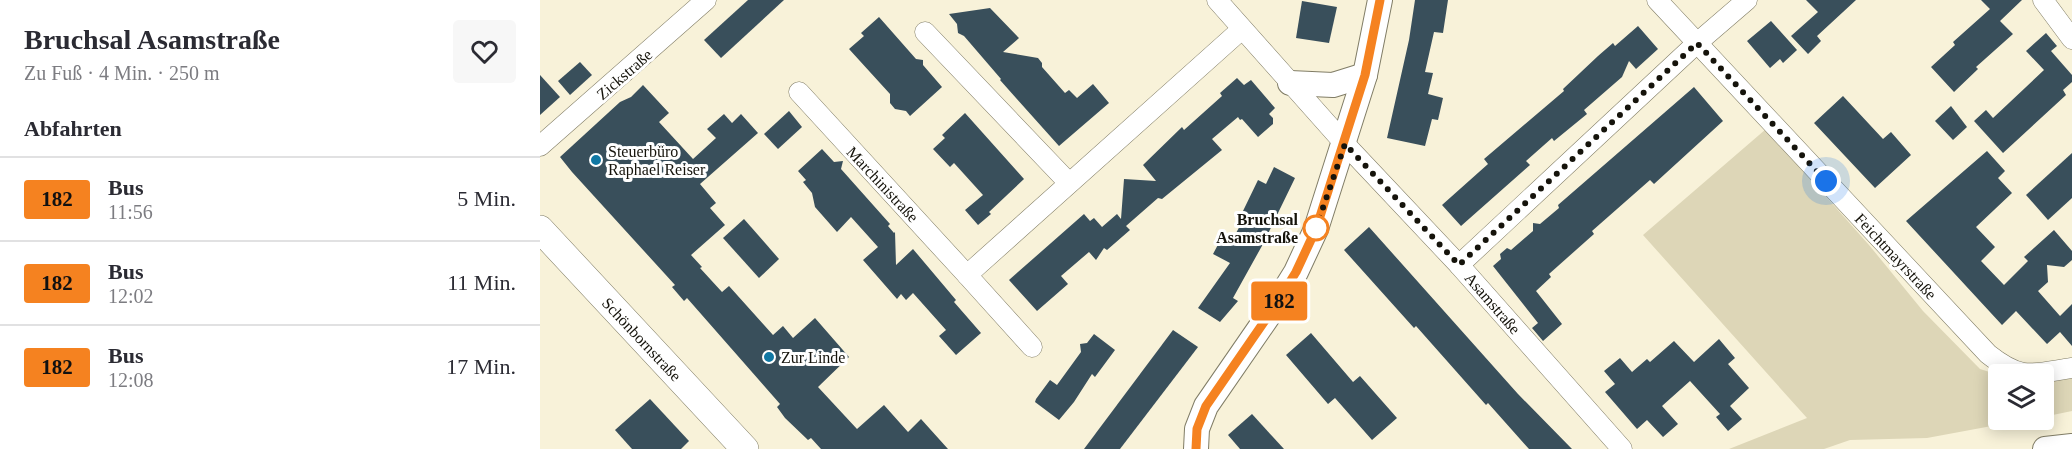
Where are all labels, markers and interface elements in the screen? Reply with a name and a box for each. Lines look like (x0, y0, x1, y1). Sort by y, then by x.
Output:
button: heart (453, 20, 516, 83)
text: Bruchsal Asamstraße (24, 24, 280, 55)
street label: Zickstraße (593, 46, 655, 103)
text: Zu Fuß · 4 Min. · 250 m (24, 62, 220, 84)
text: Abfahrten (24, 116, 122, 141)
place label: Steuerbüro Raphael Reiser (608, 143, 706, 179)
street label: Marchinistraße (843, 143, 922, 226)
marker: Steuerbüro Raphael Reiser (589, 153, 603, 167)
your location (1811, 166, 1841, 196)
text: Bus (108, 175, 143, 200)
text: 5 Min. (457, 186, 516, 211)
text: 182 (41, 187, 73, 211)
text: 11:56 (108, 201, 153, 223)
street label: Feichtmayrstraße (1851, 210, 1940, 303)
place label: Bruchsal Asamstraße (1216, 211, 1299, 246)
marker: Bruchsal Asamstraße (1303, 215, 1329, 241)
text: Bus (108, 259, 143, 284)
street label: Asamstraße (1461, 269, 1524, 337)
text: 11 Min. (447, 270, 516, 295)
text: 182 (41, 271, 73, 295)
line badge: 182 (1244, 282, 1314, 320)
text: 12:02 (108, 285, 154, 307)
text: 182 (1263, 289, 1295, 313)
street label: Schönbornstraße (599, 294, 685, 384)
text: Bus (108, 343, 143, 368)
place label: Zur Linde (781, 349, 845, 366)
marker: Zur Linde (762, 350, 776, 364)
text: 17 Min. (446, 354, 516, 379)
text: 182 (41, 355, 73, 379)
map controls (1988, 364, 2054, 430)
button: layers (1988, 364, 2054, 430)
text: 12:08 (108, 369, 154, 391)

